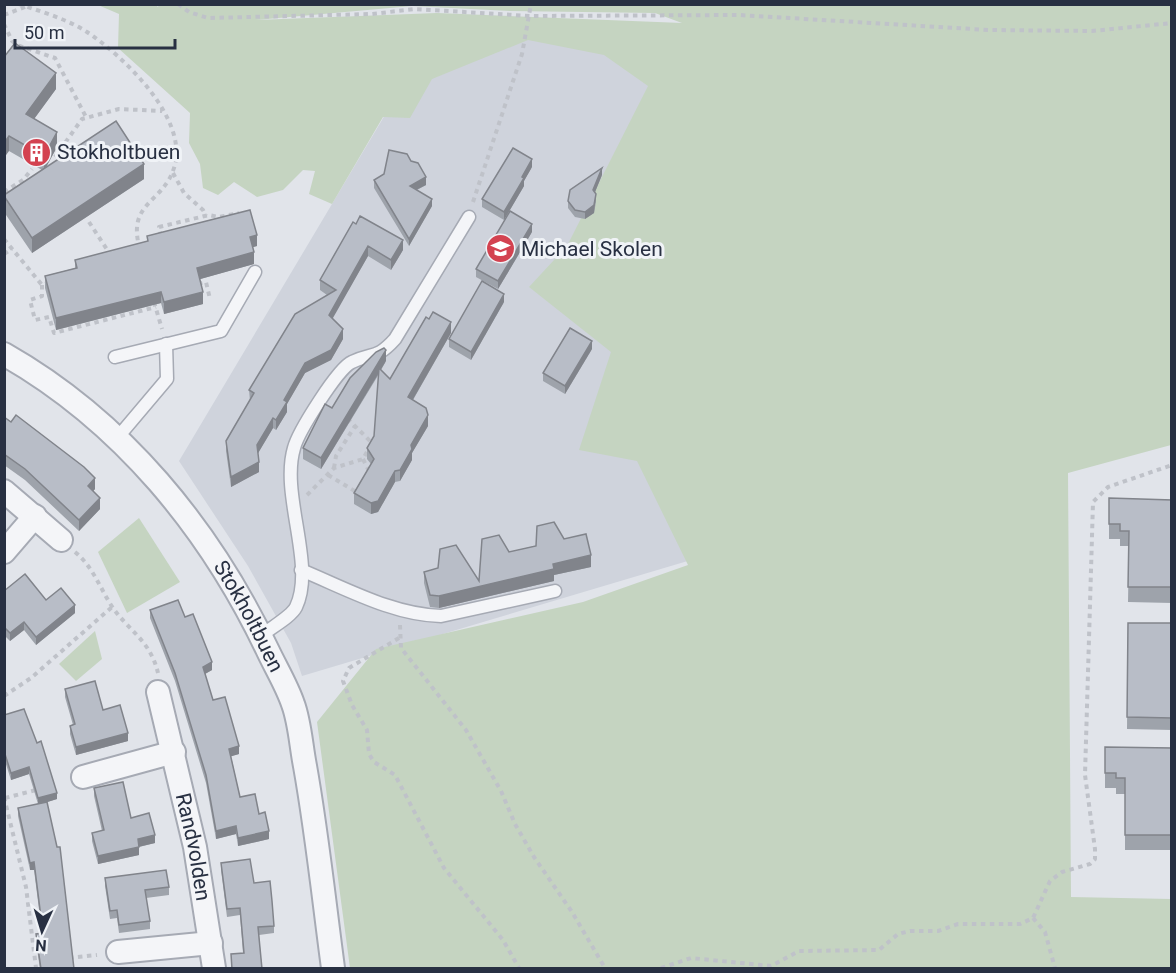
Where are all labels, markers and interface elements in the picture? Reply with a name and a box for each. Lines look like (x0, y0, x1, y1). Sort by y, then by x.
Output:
scale bar (15, 12, 176, 50)
text: 50 m (24, 22, 64, 43)
building icon: Stokholtbuen (20, 136, 52, 168)
place label: Stokholtbuen (57, 140, 180, 164)
school or university icon: Michael Skolen (484, 233, 516, 265)
place label: Michael Skolen (521, 237, 663, 261)
street label: Stokholtbuen (209, 556, 289, 676)
street label: Randvolden (171, 791, 215, 903)
north arrow (12, 901, 72, 961)
text: N (35, 936, 47, 955)

